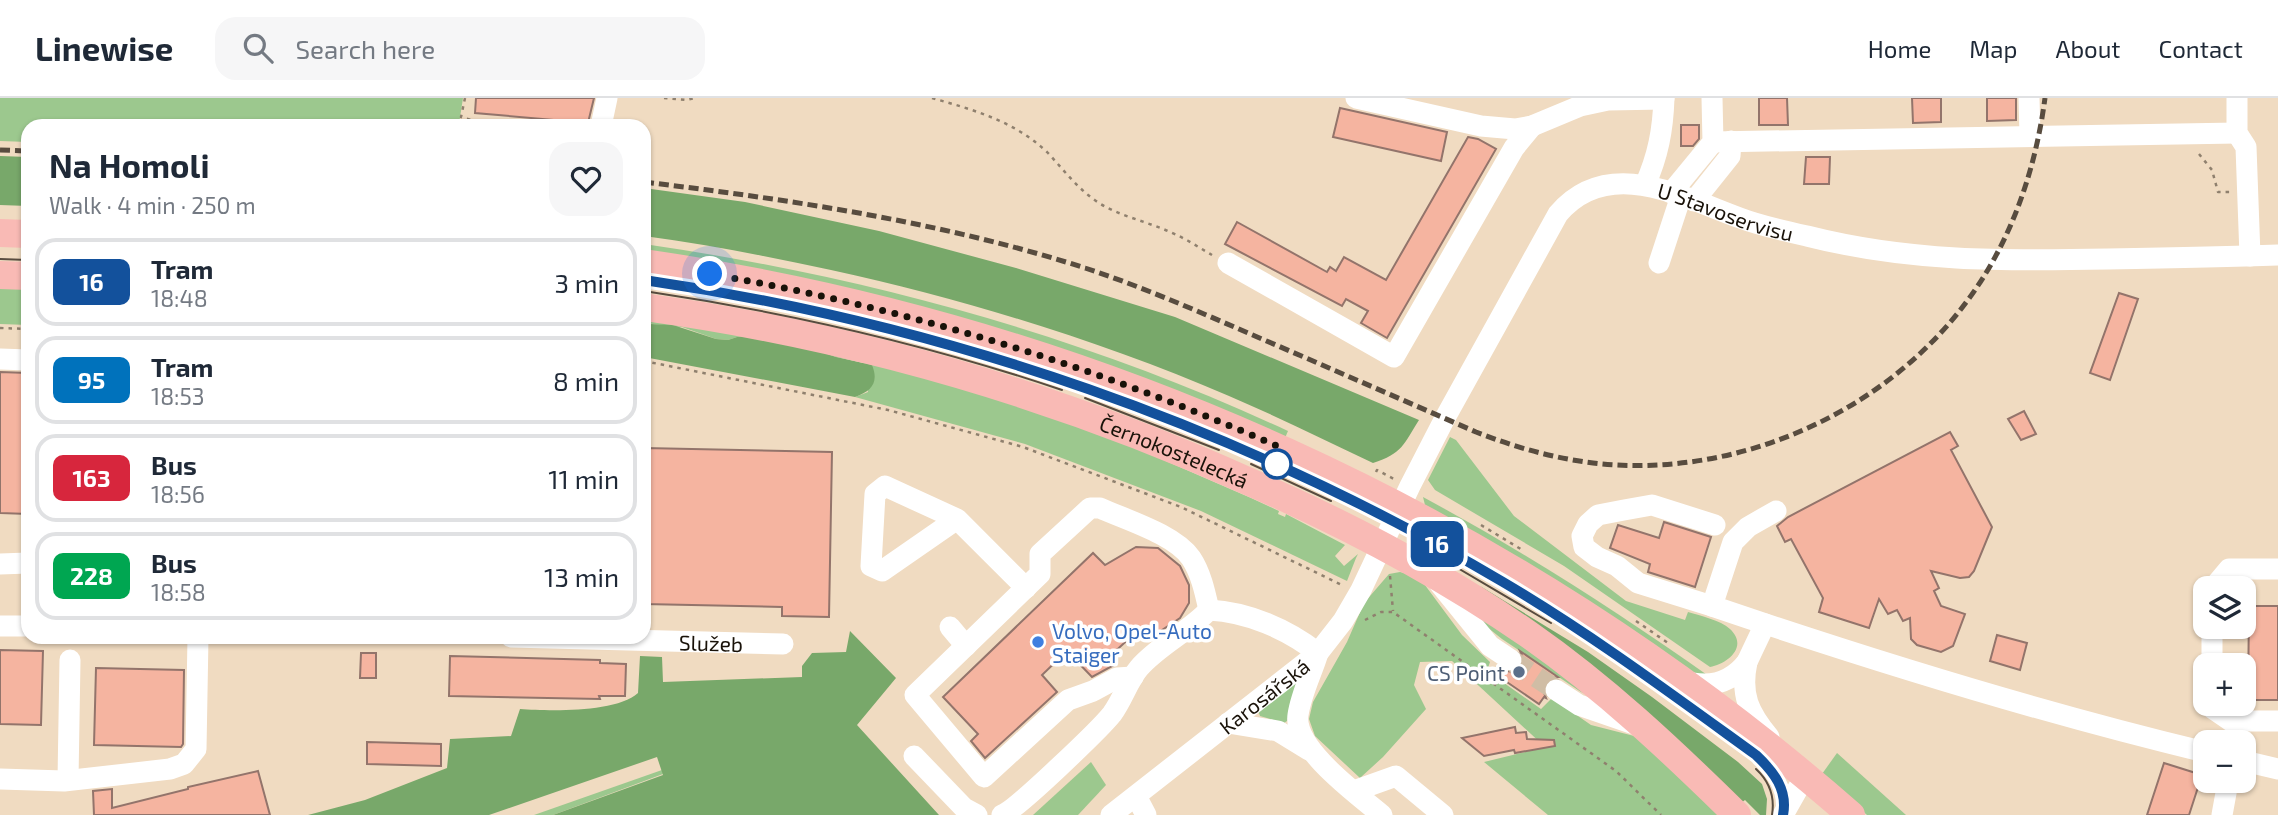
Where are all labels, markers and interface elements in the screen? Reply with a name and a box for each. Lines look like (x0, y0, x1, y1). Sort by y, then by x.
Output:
search box (215, 17, 705, 80)
text: Linewise (35, 28, 173, 68)
icon: search (239, 29, 277, 67)
text: Search here (295, 33, 435, 64)
text: Home (1868, 34, 1931, 63)
text: Map (1969, 34, 2017, 63)
text: About (2055, 34, 2121, 63)
text: Contact (2159, 34, 2243, 63)
button: heart (549, 142, 623, 216)
text: Na Homoli (49, 145, 210, 185)
street label: U Stavoservisu (1655, 177, 1796, 245)
text: Walk · 4 min · 250 m (49, 191, 256, 219)
text: Tram (151, 253, 213, 284)
your location (692, 256, 727, 291)
text: 16 (79, 267, 104, 296)
text: 3 min (554, 267, 619, 298)
text: 18:48 (151, 284, 208, 312)
text: Tram (151, 351, 213, 382)
text: 95 (78, 365, 105, 394)
text: 8 min (553, 365, 619, 396)
text: 18:53 (151, 382, 205, 410)
street label: Černokostelecká (1097, 410, 1253, 492)
text: Bus (151, 449, 197, 480)
unlabelled marker (1262, 449, 1292, 479)
text: 163 (72, 463, 111, 492)
text: 11 min (548, 463, 619, 494)
text: 18:56 (151, 480, 205, 508)
line badge: 16 (1406, 521, 1468, 567)
text: 16 (1425, 529, 1449, 558)
text: Bus (151, 547, 197, 578)
text: 228 (70, 561, 113, 590)
text: 13 min (544, 561, 619, 592)
map controls (2193, 576, 2256, 793)
button: layers (2193, 576, 2256, 639)
text: 18:58 (151, 578, 206, 606)
place label: Volvo, Opel-Auto Staiger (1052, 618, 1212, 667)
street label: Služeb (679, 629, 743, 655)
marker: Volvo, Opel-Auto Staiger (1030, 634, 1046, 650)
street label: Karosářská (1214, 652, 1314, 738)
button: + (2193, 653, 2256, 716)
place label: CS Point (1427, 660, 1505, 685)
marker: CS Point (1511, 664, 1527, 680)
button: − (2193, 730, 2256, 793)

